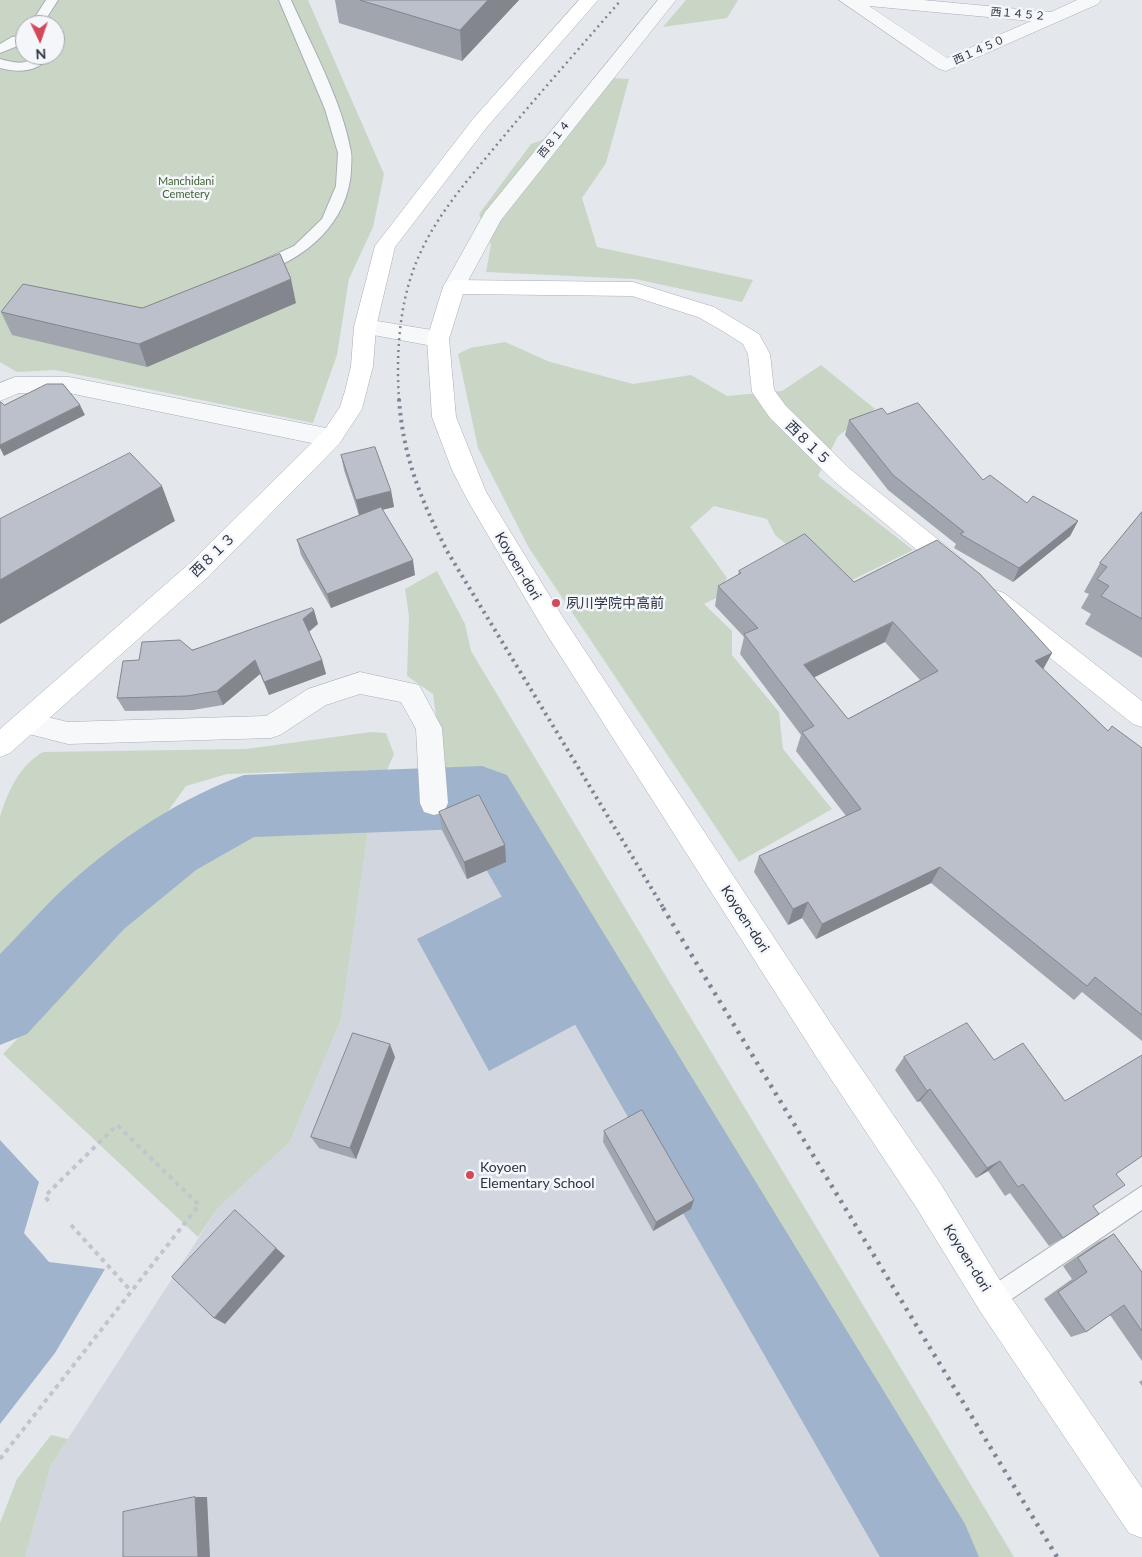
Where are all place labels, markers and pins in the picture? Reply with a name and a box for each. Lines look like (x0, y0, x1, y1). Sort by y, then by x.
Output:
place label: 夙川学院中高前 (566, 595, 664, 611)
marker: 夙川学院中高前 (550, 597, 562, 609)
place label: Koyoen Elementary School (480, 1159, 594, 1192)
marker: Koyoen Elementary School (464, 1169, 476, 1181)

